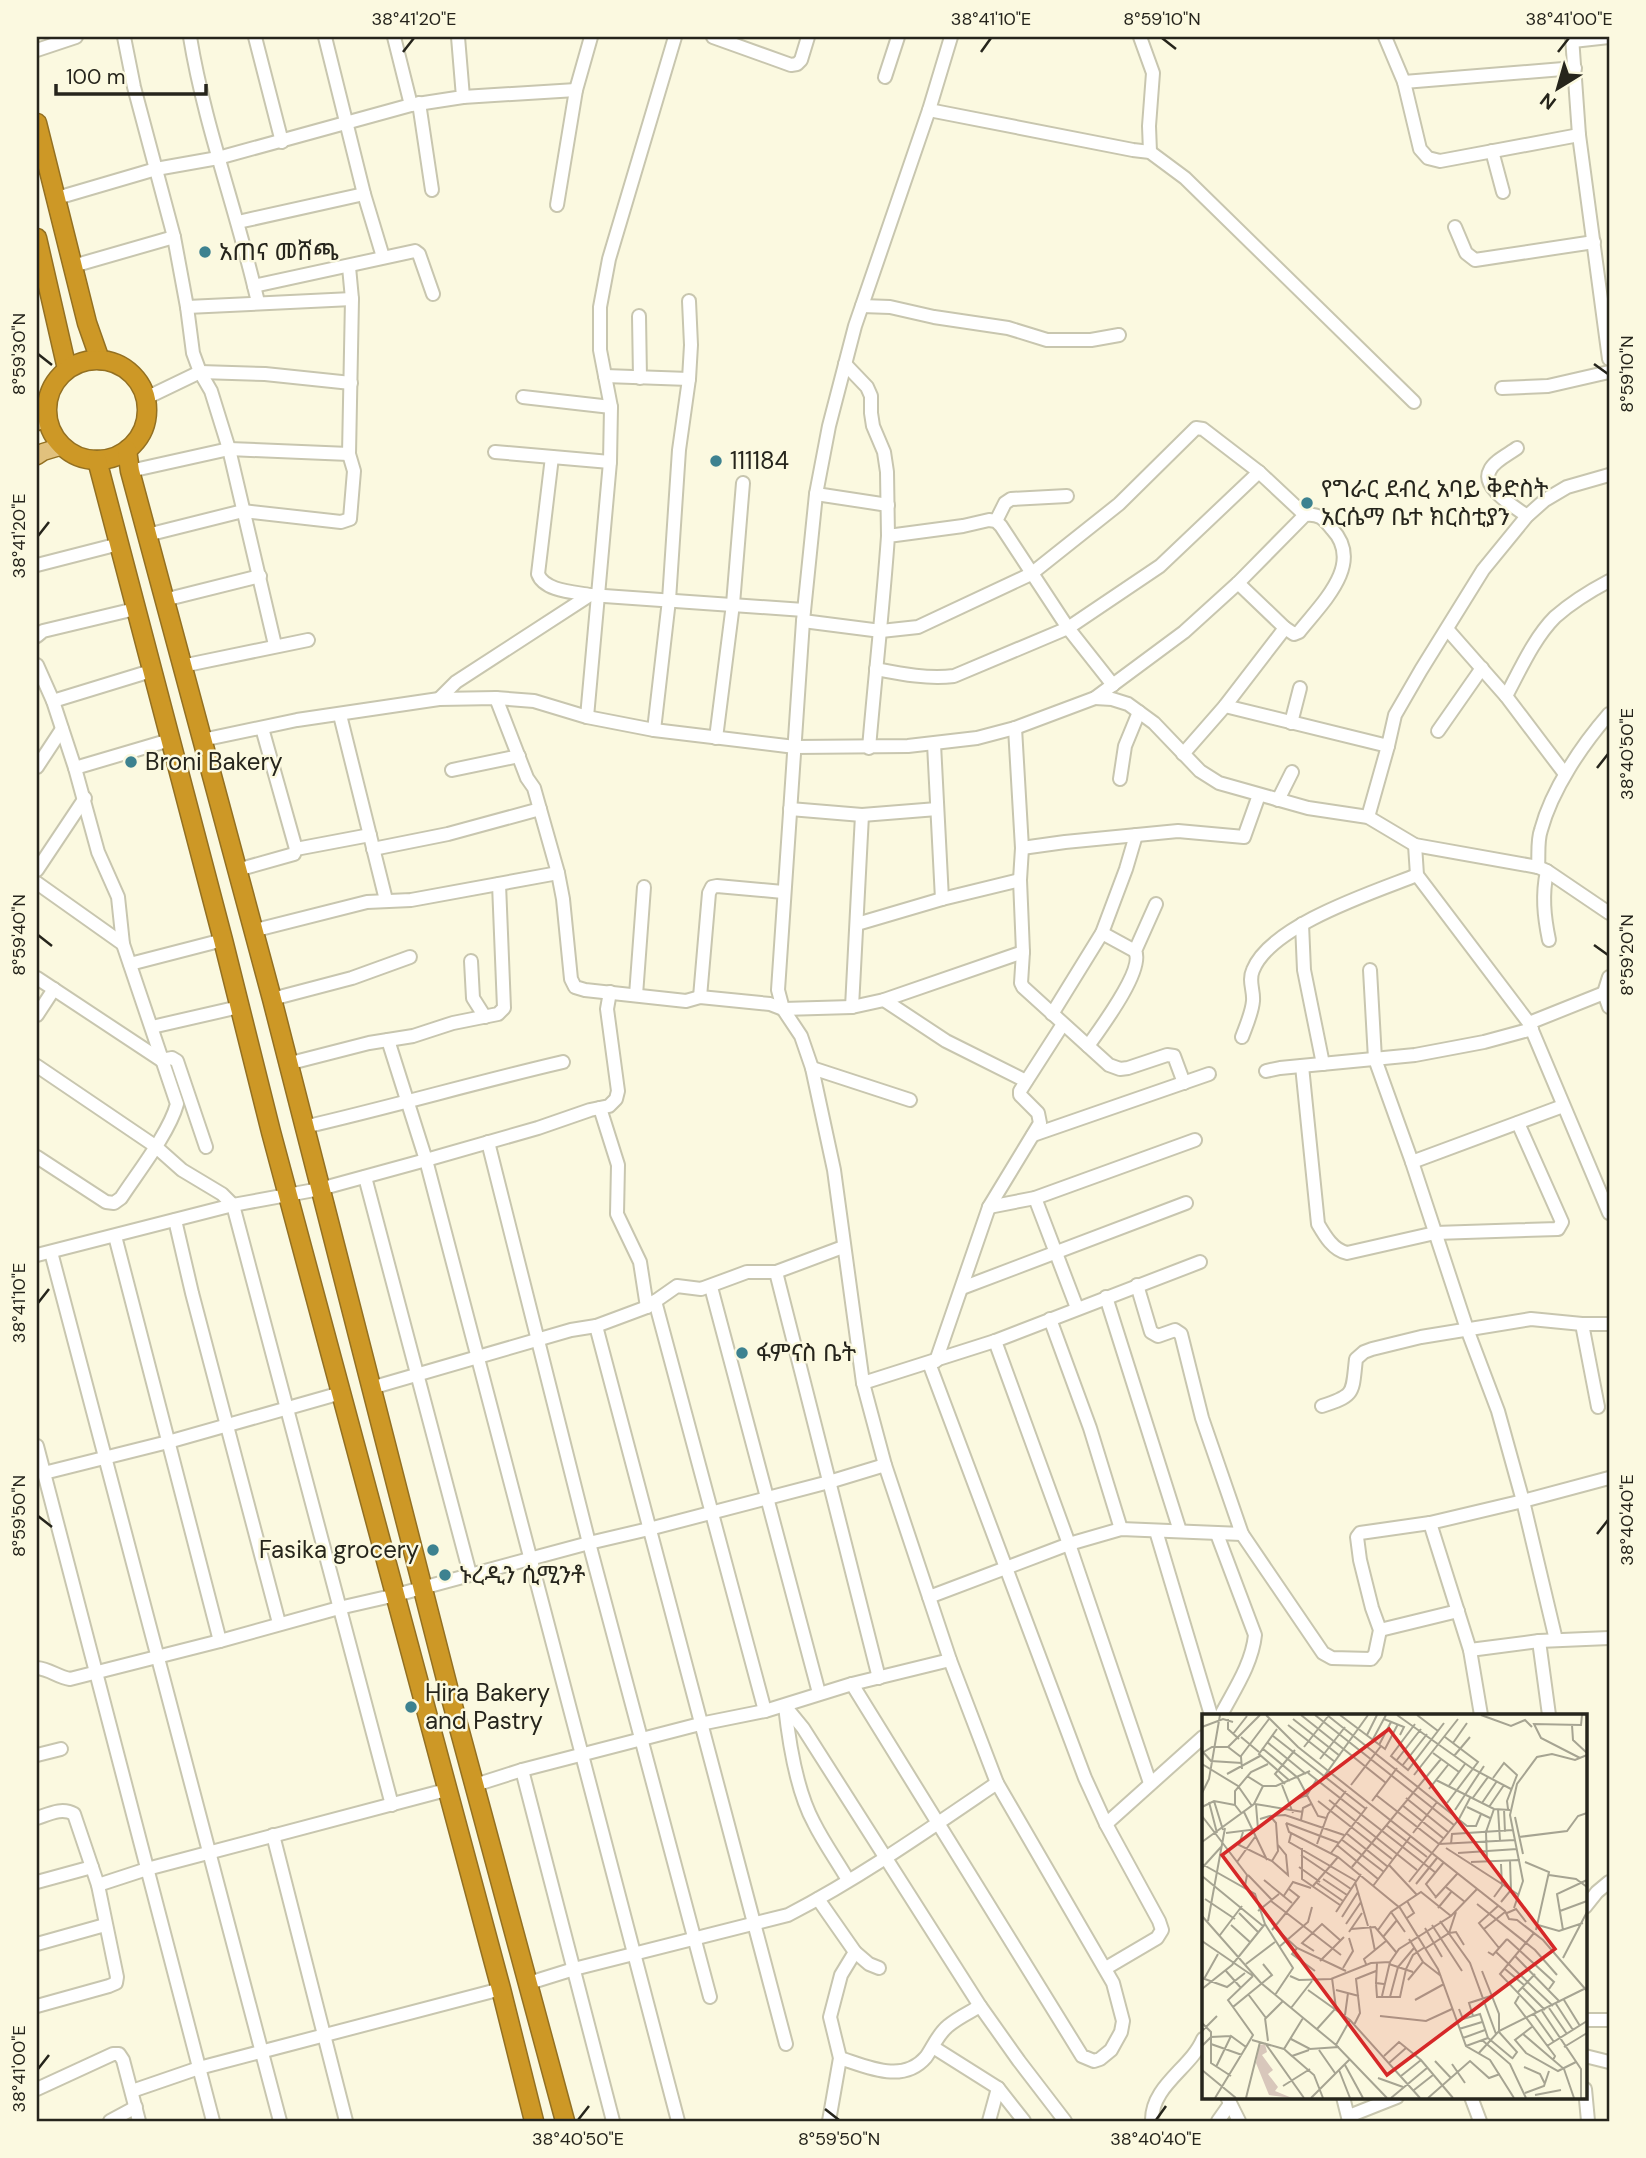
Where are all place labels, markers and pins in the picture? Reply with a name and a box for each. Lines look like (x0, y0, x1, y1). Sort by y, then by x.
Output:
place label: አጠና መሸጫ (219, 236, 339, 267)
marker: አጠና መሸጫ (197, 244, 213, 260)
place label: 111184 (730, 445, 789, 476)
marker: 111184 (708, 453, 724, 469)
place label: የግራር ደብረ አባይ ቅድስት አርሴማ ቤተ ክርስቲያን (1321, 473, 1549, 532)
marker: የግራር ደብረ አባይ ቅድስት አርሴማ ቤተ ክርስቲያን (1299, 495, 1315, 511)
place label: Broni Bakery (145, 746, 283, 777)
marker: Broni Bakery (123, 754, 139, 770)
place label: ፋምናስ ቤት (756, 1337, 857, 1368)
marker: ፋምናስ ቤት (734, 1345, 750, 1361)
place label: Fasika grocery (259, 1534, 419, 1565)
marker: Fasika grocery (425, 1542, 441, 1558)
place label: ኑረዲን ሲሚንቶ (459, 1559, 586, 1590)
marker: ኑረዲን ሲሚንቶ (437, 1567, 453, 1583)
place label: Hira Bakery and Pastry (425, 1677, 550, 1736)
marker: Hira Bakery and Pastry (403, 1699, 419, 1715)

